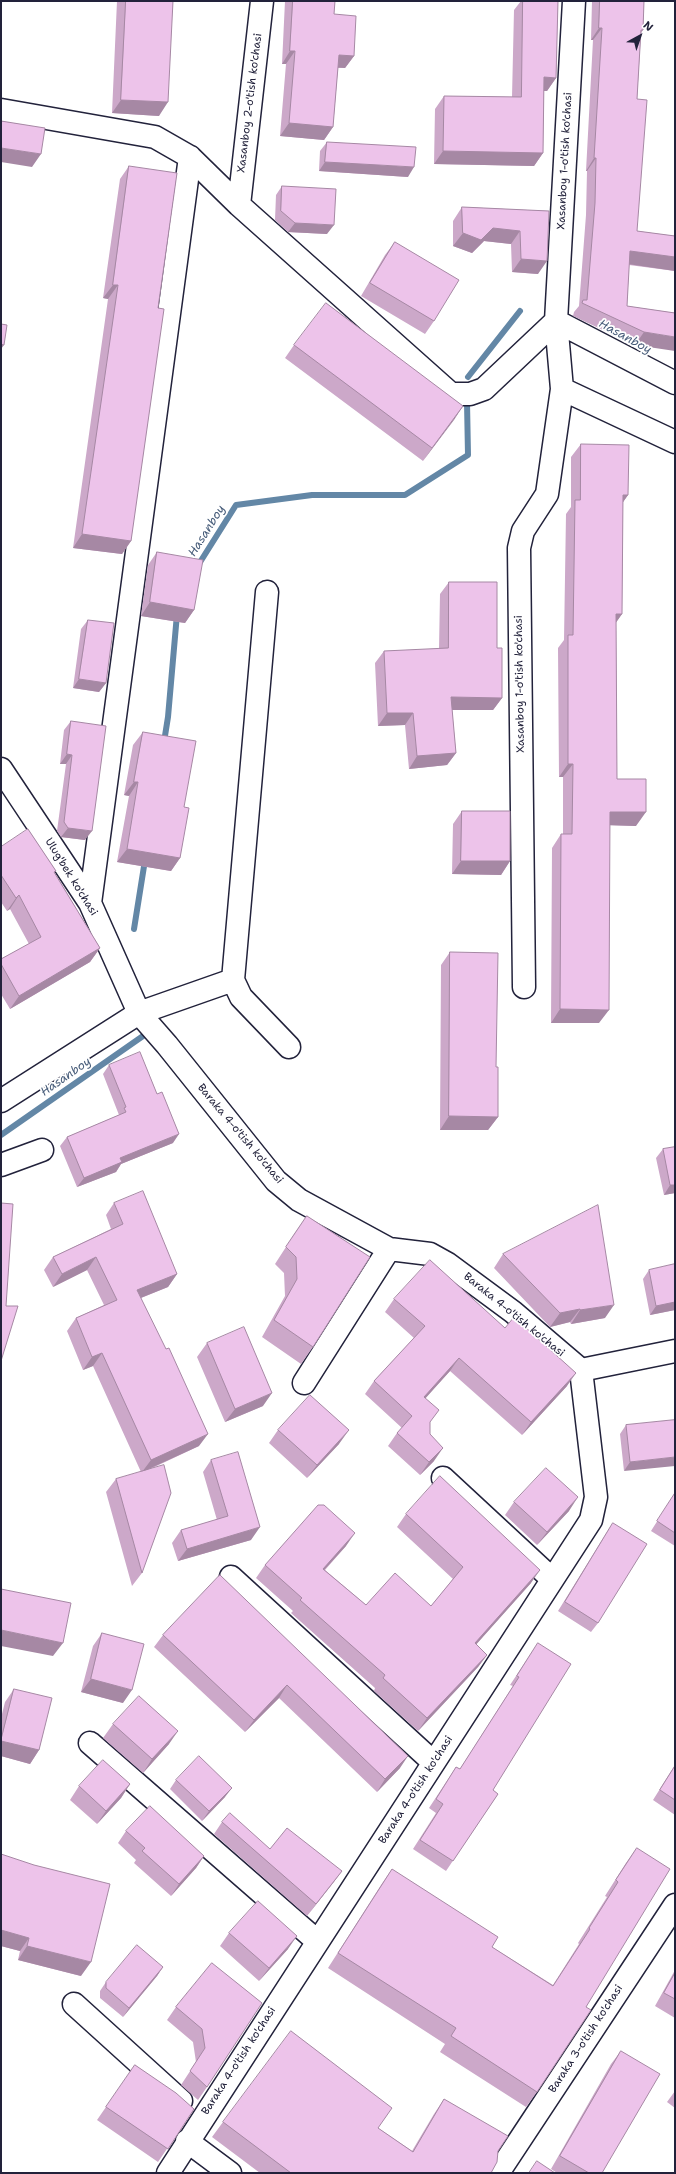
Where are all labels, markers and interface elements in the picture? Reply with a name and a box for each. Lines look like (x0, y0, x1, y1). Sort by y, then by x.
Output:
north arrow (620, 16, 660, 56)
text: N (640, 18, 656, 35)
street label: Xasanboy 2-o'tish ko'chasi (235, 33, 265, 173)
street label: Xasanboy 1-o'tish ko'chasi (555, 92, 575, 230)
water label: Hasanboy (596, 317, 654, 357)
water label: Hasanboy (186, 503, 228, 559)
street label: Xasanboy 1-o'tish ko'chasi (512, 615, 528, 753)
street label: Ulug'bek ko'chasi (42, 836, 100, 918)
water label: Hasanboy (38, 1054, 94, 1100)
street label: Baraka 4-o'tish ko'chasi (194, 1081, 286, 1187)
street label: Baraka 4-o'tish ko'chasi (461, 1270, 567, 1360)
street label: Baraka 4-o'tish ko'chasi (376, 1733, 456, 1847)
street label: Baraka 3-o'tish ko'chasi (546, 1983, 626, 2095)
street label: Baraka 4-o'tish ko'chasi (199, 2004, 279, 2118)

